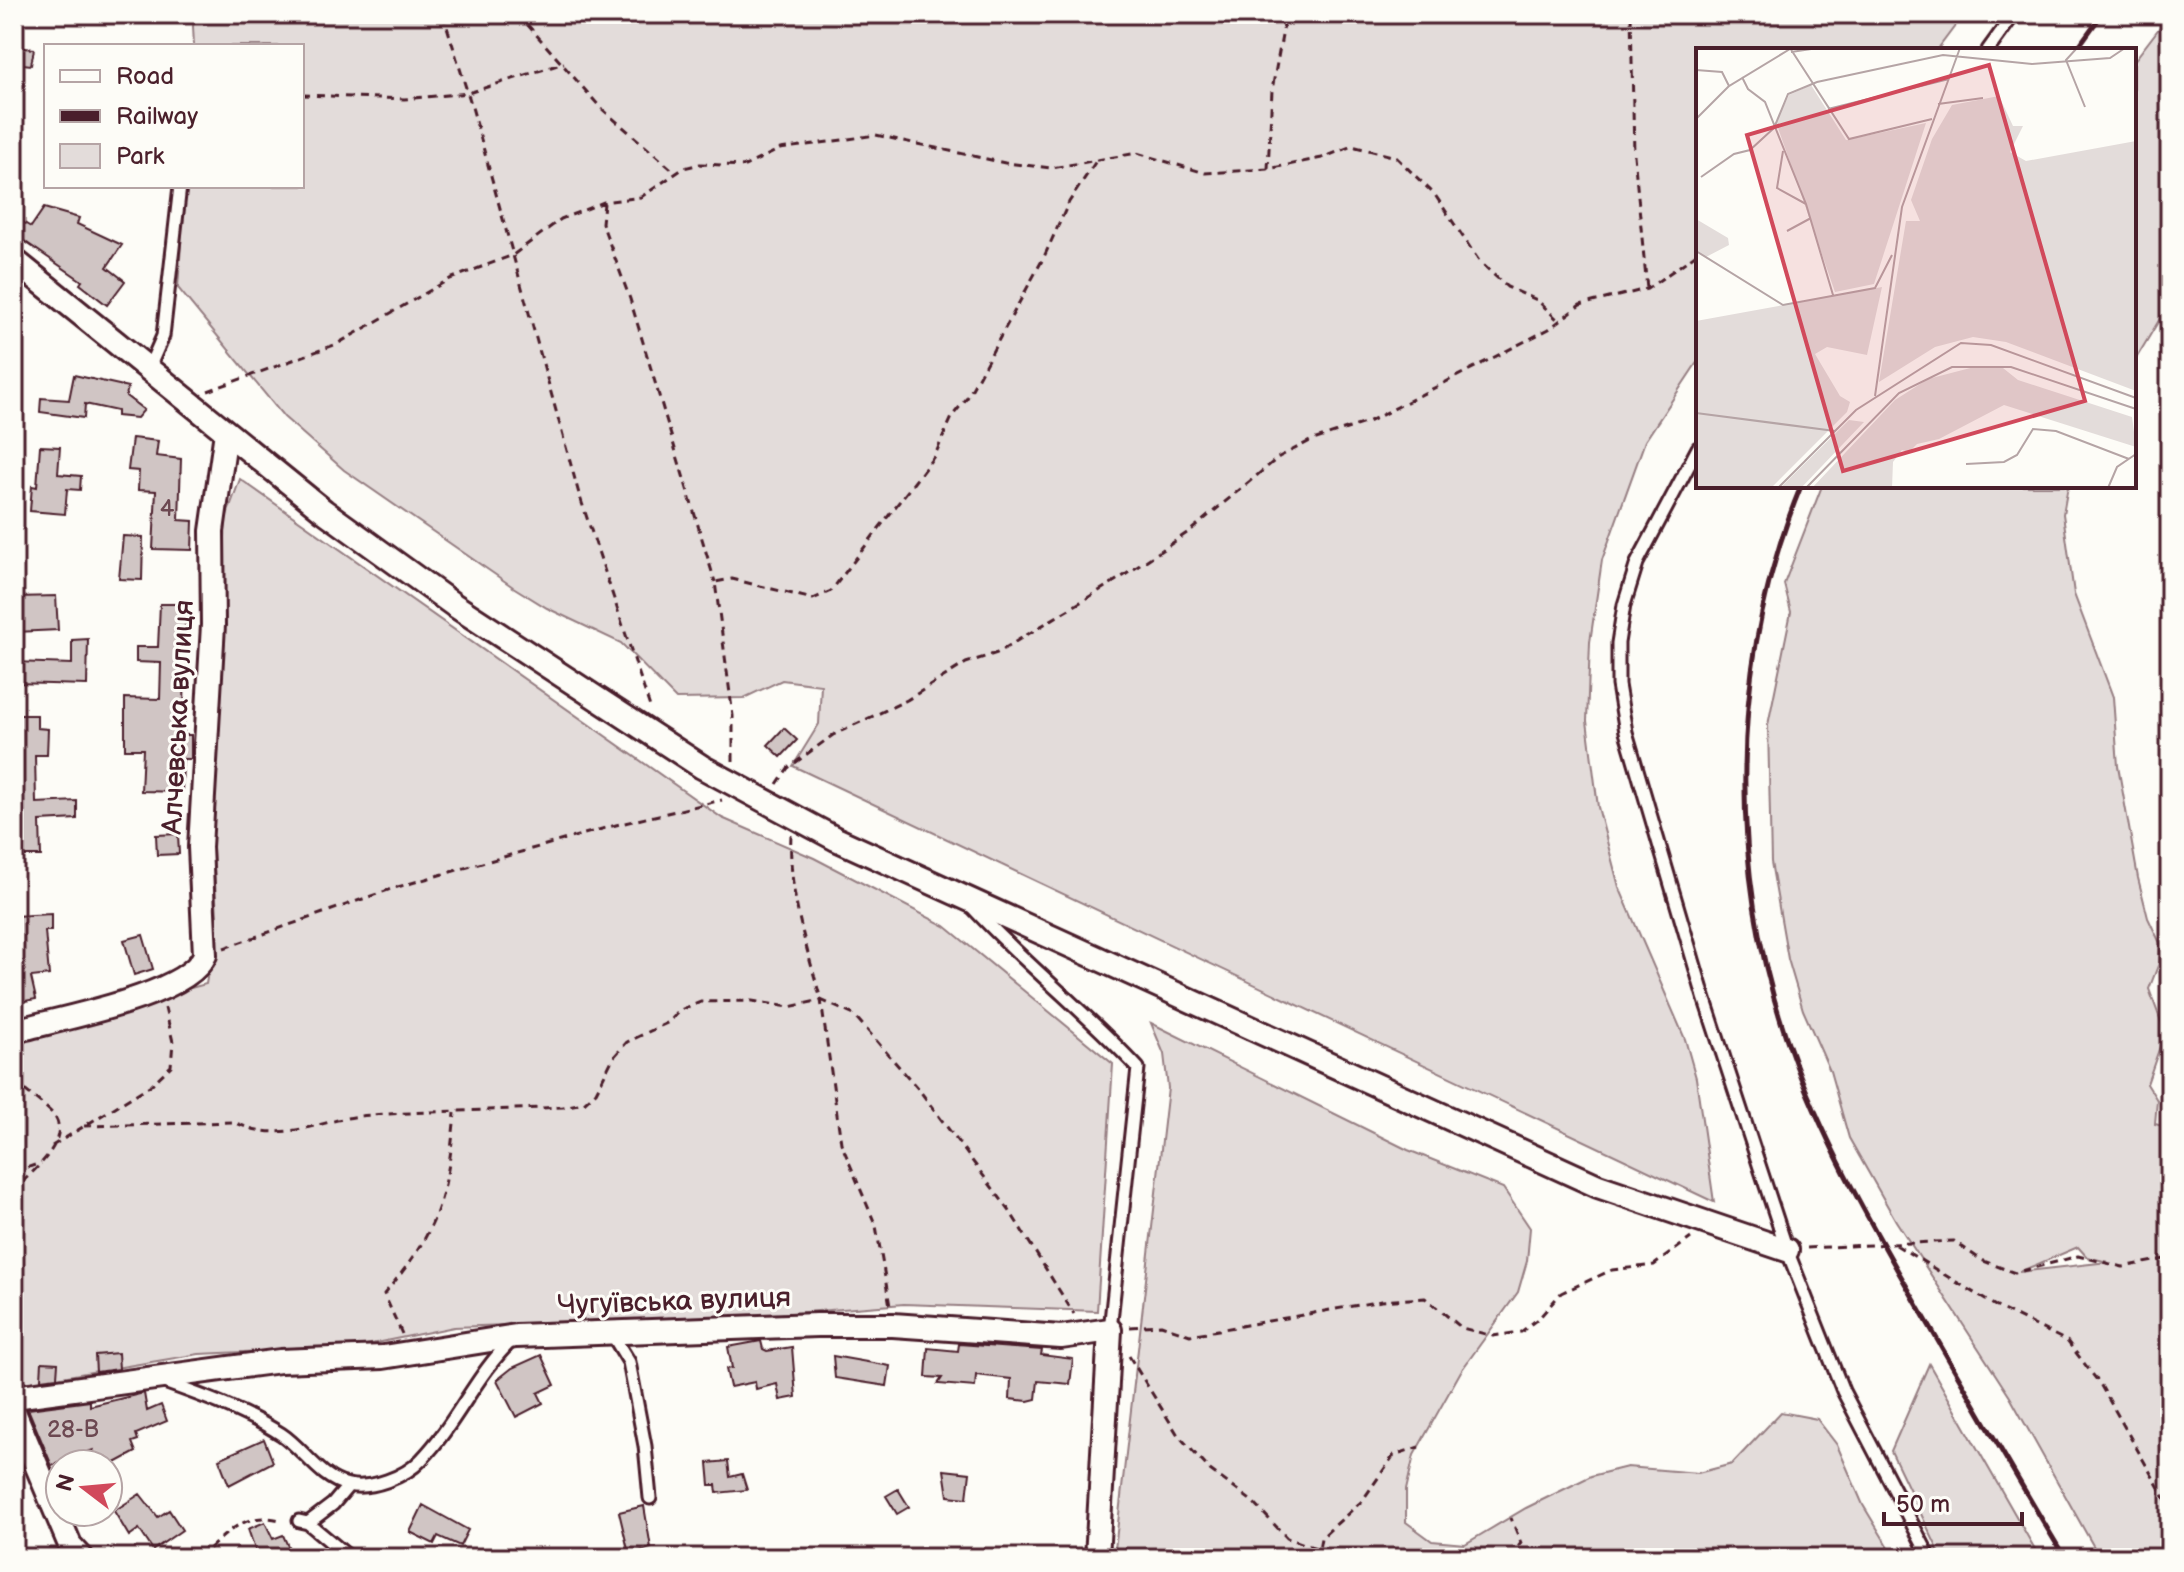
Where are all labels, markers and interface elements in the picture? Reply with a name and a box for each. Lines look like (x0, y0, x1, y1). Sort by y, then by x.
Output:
legend (44, 44, 304, 188)
inset map (1696, 48, 2136, 488)
text: Road (116, 62, 174, 91)
text: Railway (116, 102, 198, 131)
text: Park (116, 142, 164, 171)
house number: 4 (160, 494, 175, 523)
street label: Алчевська вулиця (156, 599, 201, 836)
street label: Чугуївська вулиця (557, 1281, 792, 1322)
house number: 28-В (47, 1415, 99, 1444)
north arrow (44, 1448, 124, 1528)
text: N (51, 1471, 81, 1495)
scale bar (1884, 1476, 2022, 1526)
text: 50 m (1896, 1490, 1950, 1519)

